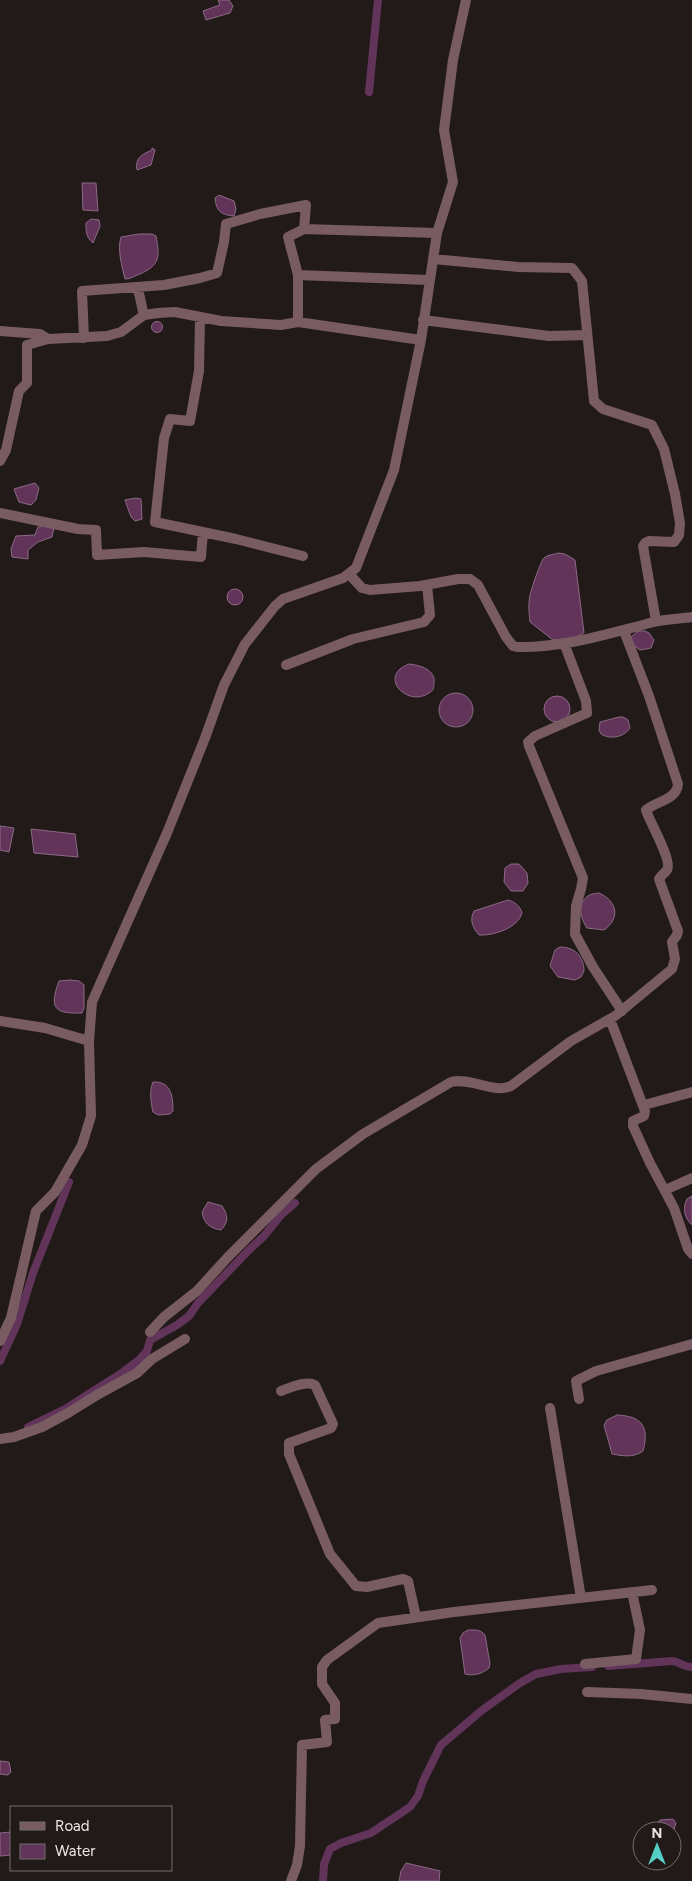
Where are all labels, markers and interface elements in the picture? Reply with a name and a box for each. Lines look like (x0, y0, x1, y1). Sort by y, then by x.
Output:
legend (10, 1806, 172, 1871)
text: Road (55, 1817, 90, 1835)
north arrow (632, 1821, 682, 1871)
text: N (652, 1825, 662, 1842)
text: Water (55, 1842, 95, 1860)

